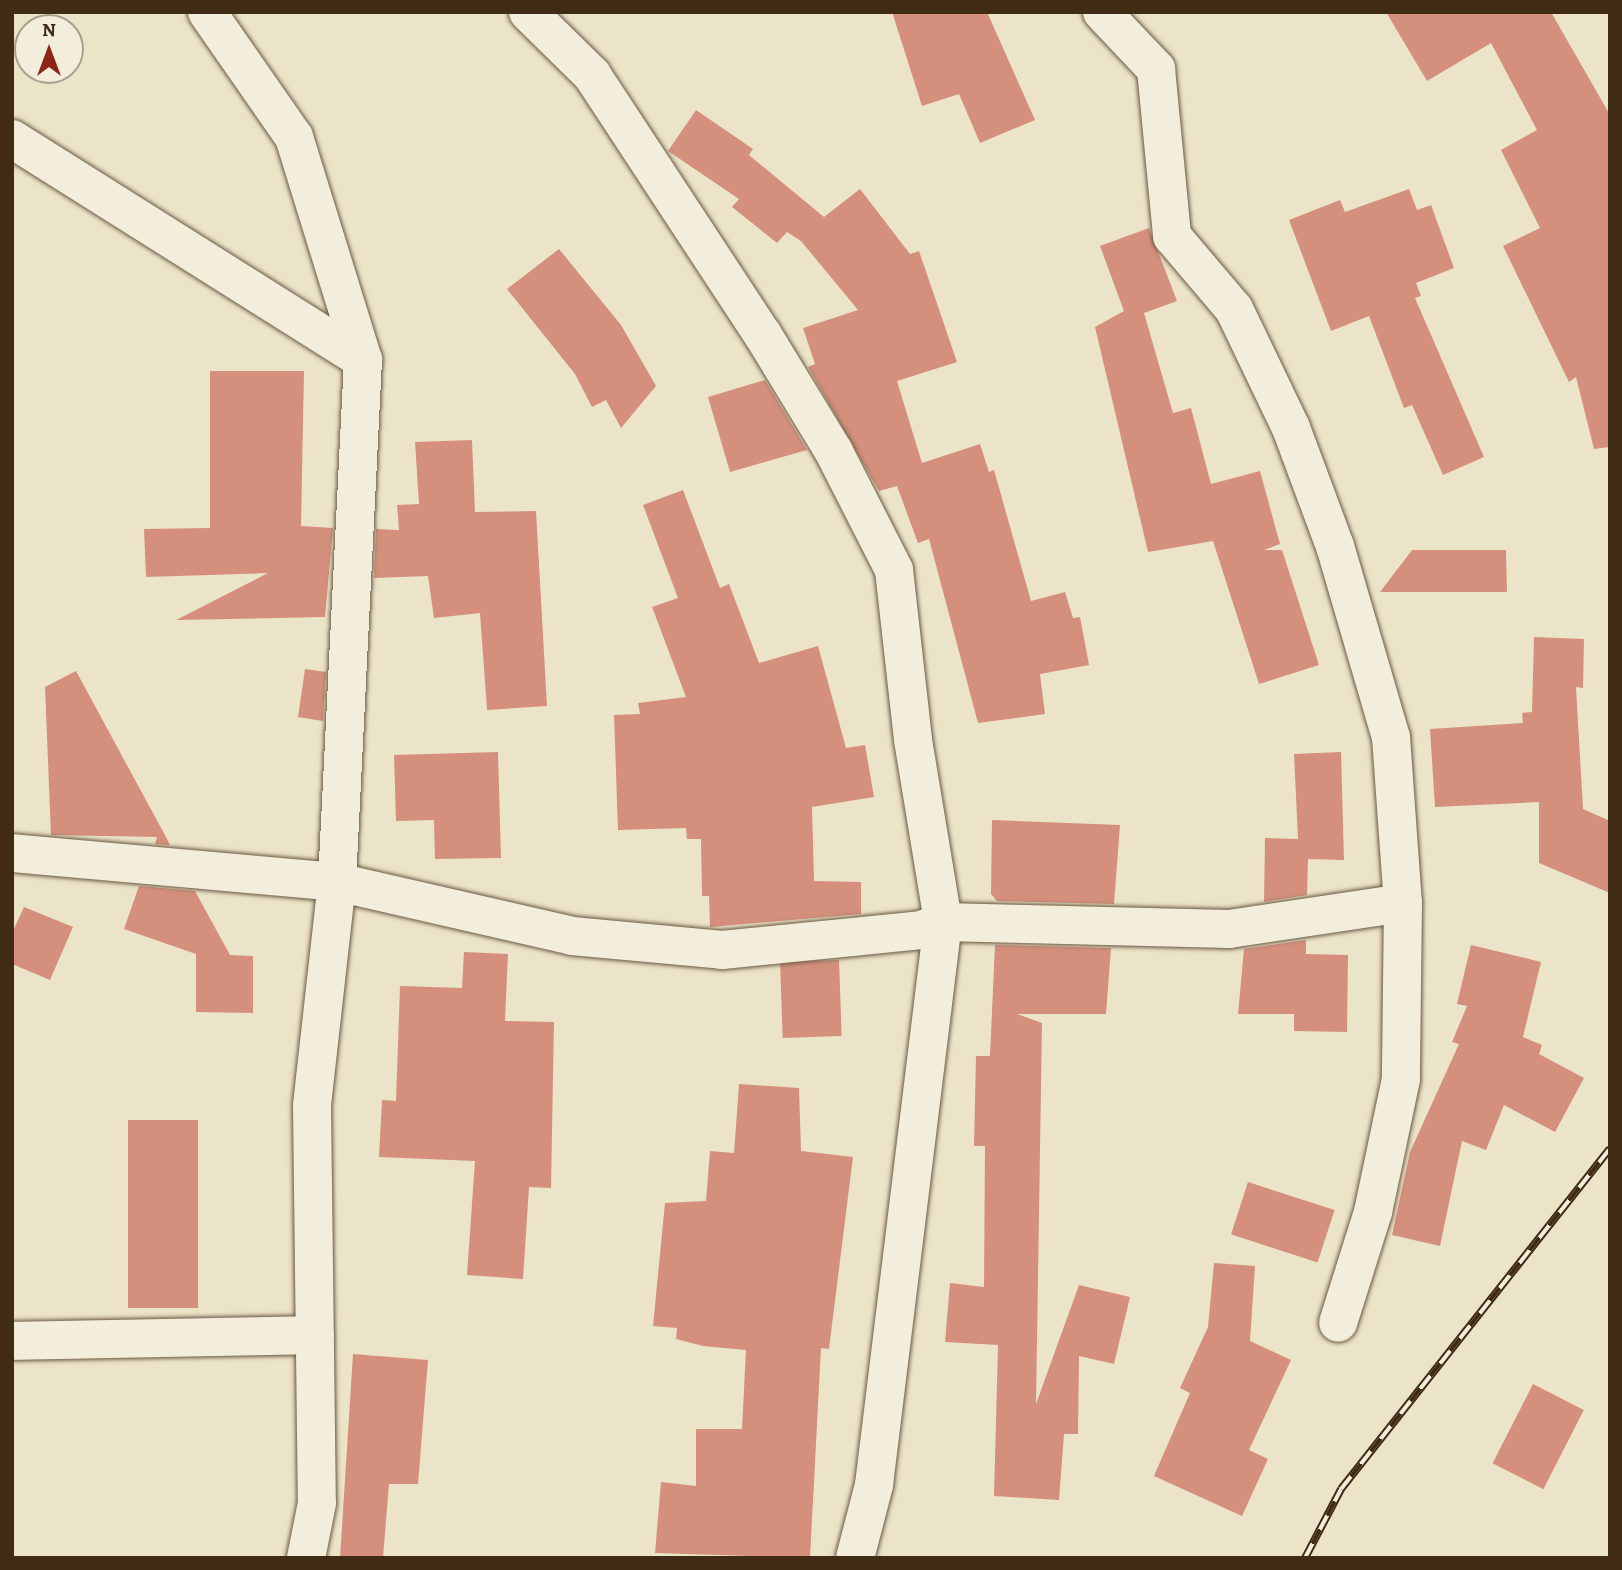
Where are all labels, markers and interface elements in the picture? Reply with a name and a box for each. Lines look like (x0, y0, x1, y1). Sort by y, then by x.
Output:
north arrow (14, 14, 84, 84)
text: N (42, 17, 56, 43)

